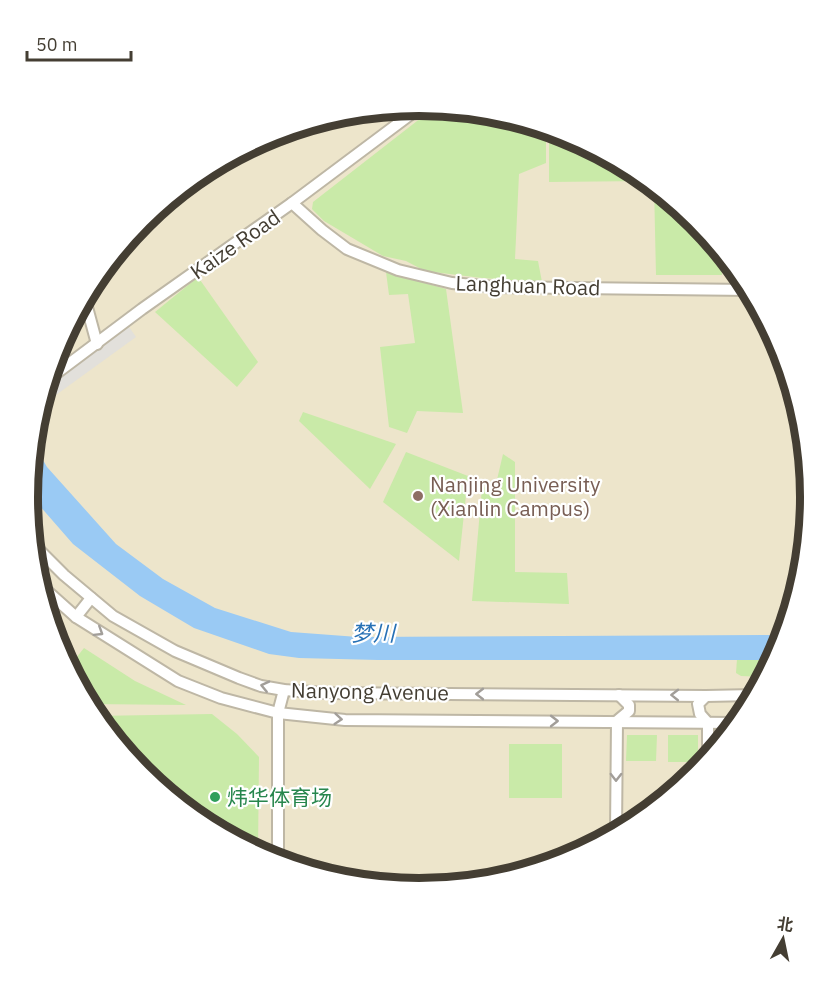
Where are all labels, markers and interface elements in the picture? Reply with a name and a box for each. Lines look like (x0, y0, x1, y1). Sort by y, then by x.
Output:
scale bar (27, 24, 130, 62)
text: 50 m (36, 33, 78, 56)
street label: Kaize Road (184, 203, 286, 285)
street label: Langhuan Road (455, 268, 601, 302)
place label: Nanjing University (Xianlin Campus) (430, 470, 601, 522)
marker: Nanjing University (Xianlin Campus) (411, 489, 425, 503)
water label: 梦川 (351, 618, 397, 647)
one-way arrow (93, 625, 103, 637)
street label: Nanyong Avenue (291, 676, 449, 706)
one-way arrow (260, 680, 270, 693)
one-way arrow (475, 688, 484, 700)
one-way arrow (670, 689, 679, 702)
one-way arrow (333, 712, 342, 725)
one-way arrow (549, 715, 558, 727)
one-way arrow (610, 772, 622, 781)
place label: 炜华体育场 (227, 783, 332, 811)
marker: 炜华体育场 (208, 790, 222, 804)
north arrow (753, 909, 813, 969)
text: 北 (776, 913, 795, 935)

